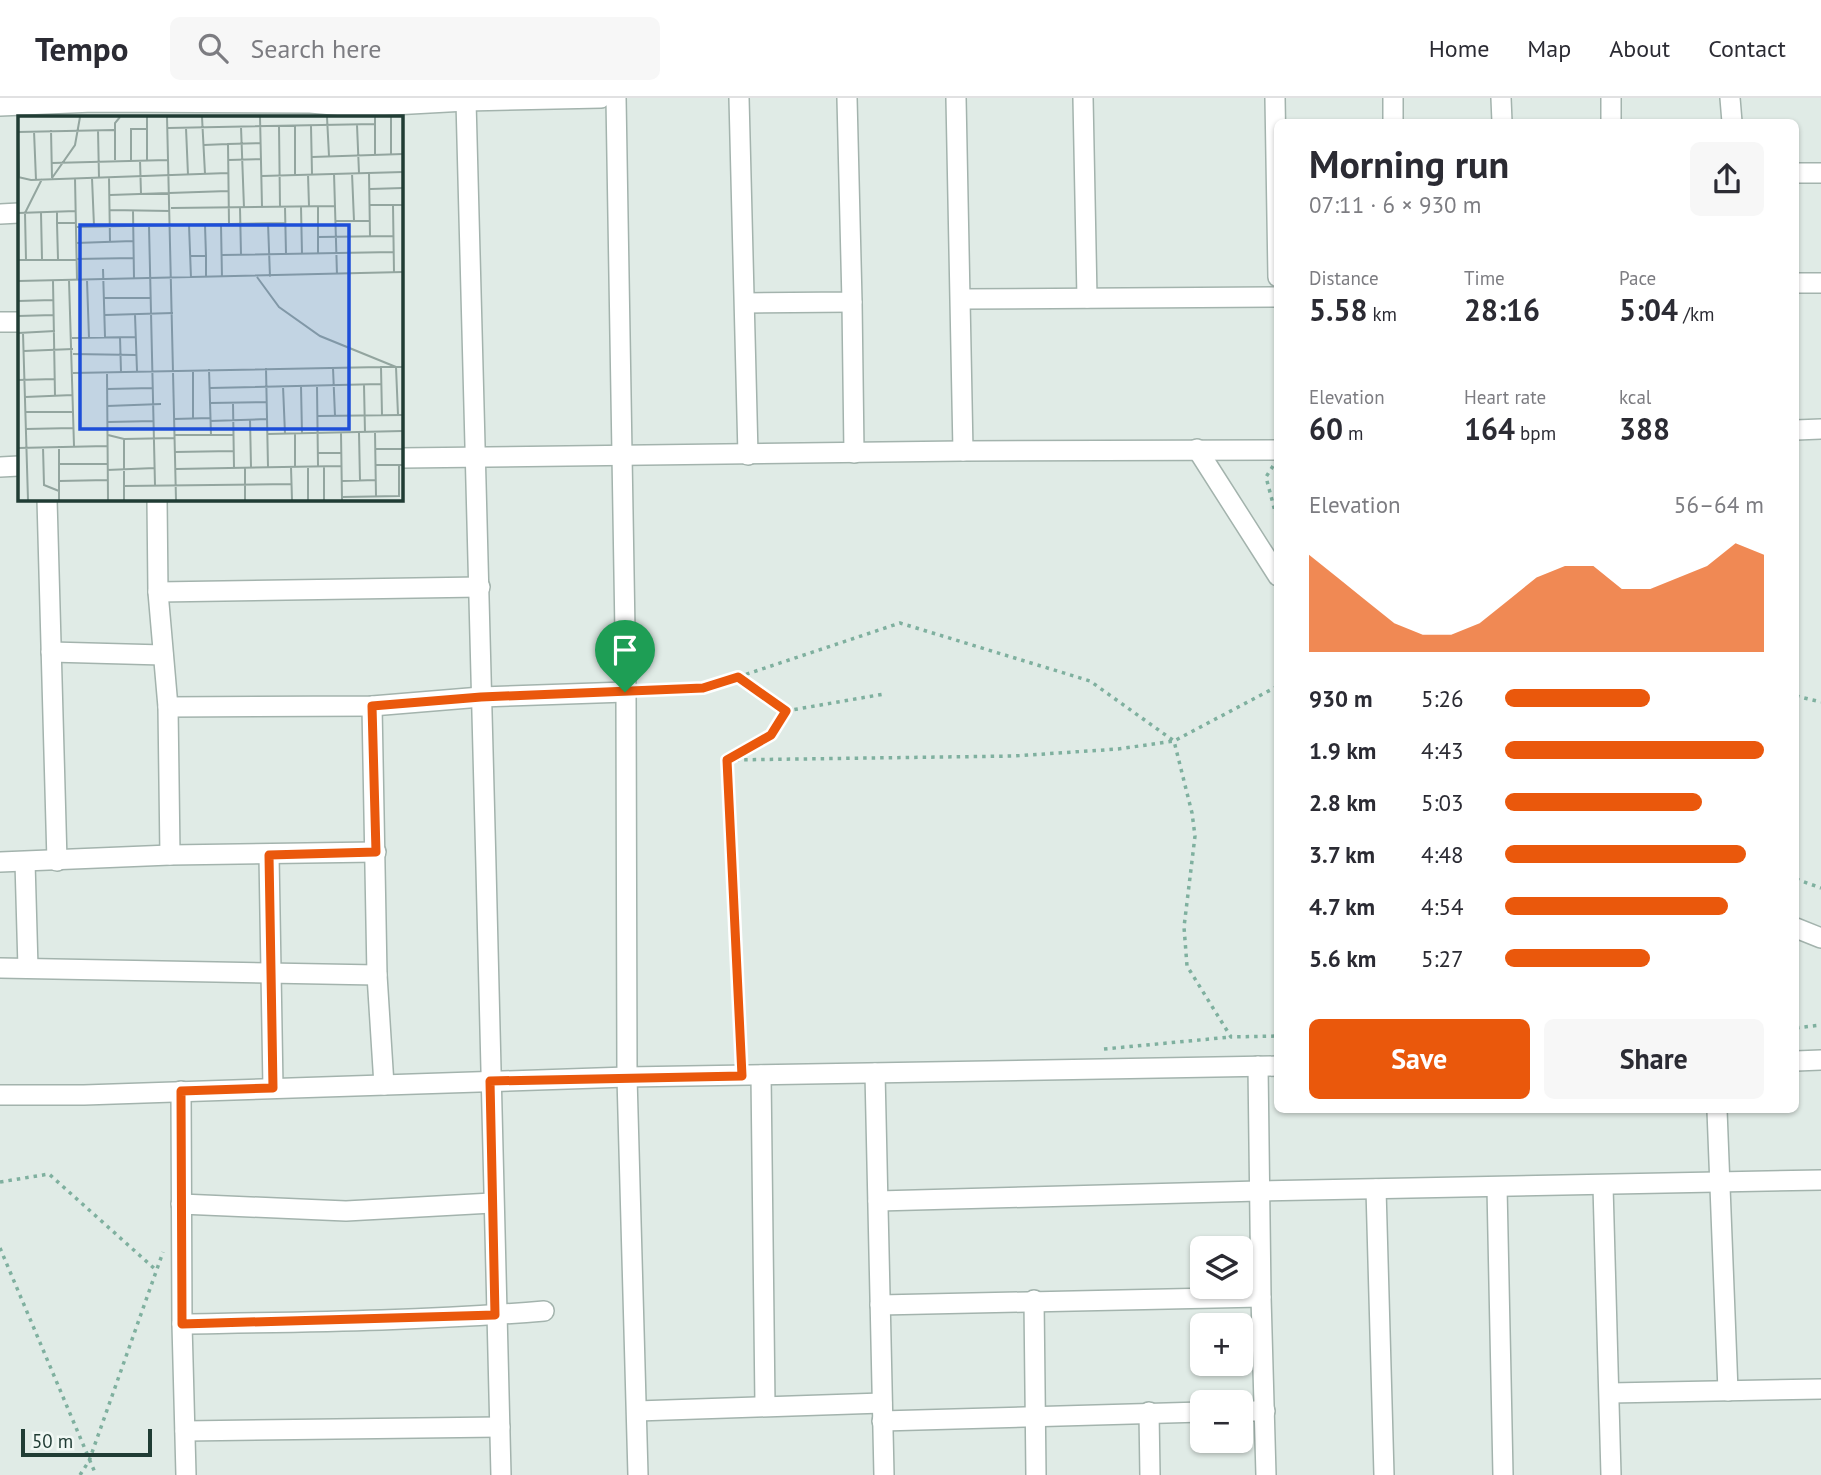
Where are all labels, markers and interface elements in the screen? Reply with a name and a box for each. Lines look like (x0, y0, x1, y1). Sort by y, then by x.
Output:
search box (170, 17, 660, 80)
text: Tempo (35, 27, 128, 70)
icon: search (194, 29, 232, 67)
text: Search here (250, 32, 382, 65)
text: Home (1429, 33, 1489, 64)
text: Map (1527, 33, 1571, 64)
text: About (1609, 33, 1670, 64)
text: Contact (1708, 33, 1786, 64)
inset map (18, 116, 402, 500)
text: Morning run (1309, 139, 1509, 188)
button: share (1690, 142, 1764, 216)
text: 07:11 · 6 × 930 m (1309, 190, 1481, 219)
text: Distance (1309, 266, 1379, 290)
text: Time (1464, 266, 1505, 290)
text: Pace (1619, 266, 1656, 290)
text: 5.58 (1309, 290, 1367, 329)
text: 28:16 (1464, 290, 1540, 329)
text: 5:04 (1619, 290, 1678, 329)
text: km (1367, 302, 1397, 326)
text: /km (1678, 302, 1714, 326)
text: Elevation (1309, 385, 1385, 409)
text: Heart rate (1464, 385, 1546, 409)
text: kcal (1619, 385, 1651, 409)
text: 60 (1309, 409, 1343, 448)
text: 164 (1464, 409, 1515, 448)
text: 388 (1619, 409, 1670, 448)
text: m (1343, 421, 1364, 445)
text: bpm (1515, 421, 1556, 445)
text: Elevation (1309, 490, 1401, 519)
text: 56–64 m (1674, 490, 1764, 519)
pin (595, 620, 655, 692)
icon: arrive (606, 631, 644, 669)
text: 930 m (1309, 684, 1372, 713)
text: 5:26 (1421, 684, 1464, 713)
text: 1.9 km (1309, 736, 1376, 765)
text: 4:43 (1421, 736, 1464, 765)
text: 2.8 km (1309, 788, 1376, 817)
text: 5:03 (1421, 788, 1464, 817)
text: 3.7 km (1309, 840, 1375, 869)
text: 4:48 (1421, 840, 1464, 869)
text: 4.7 km (1309, 892, 1375, 921)
text: 4:54 (1421, 892, 1464, 921)
text: 5.6 km (1309, 944, 1376, 973)
text: 5:27 (1421, 944, 1464, 973)
button: Save (1309, 1019, 1530, 1099)
button: Share (1544, 1019, 1764, 1099)
map controls (1190, 1236, 1253, 1453)
button: layers (1190, 1236, 1253, 1299)
button: + (1190, 1313, 1253, 1376)
button: − (1190, 1390, 1253, 1453)
scale bar (21, 1426, 152, 1458)
text: 50 m (32, 1429, 73, 1453)

